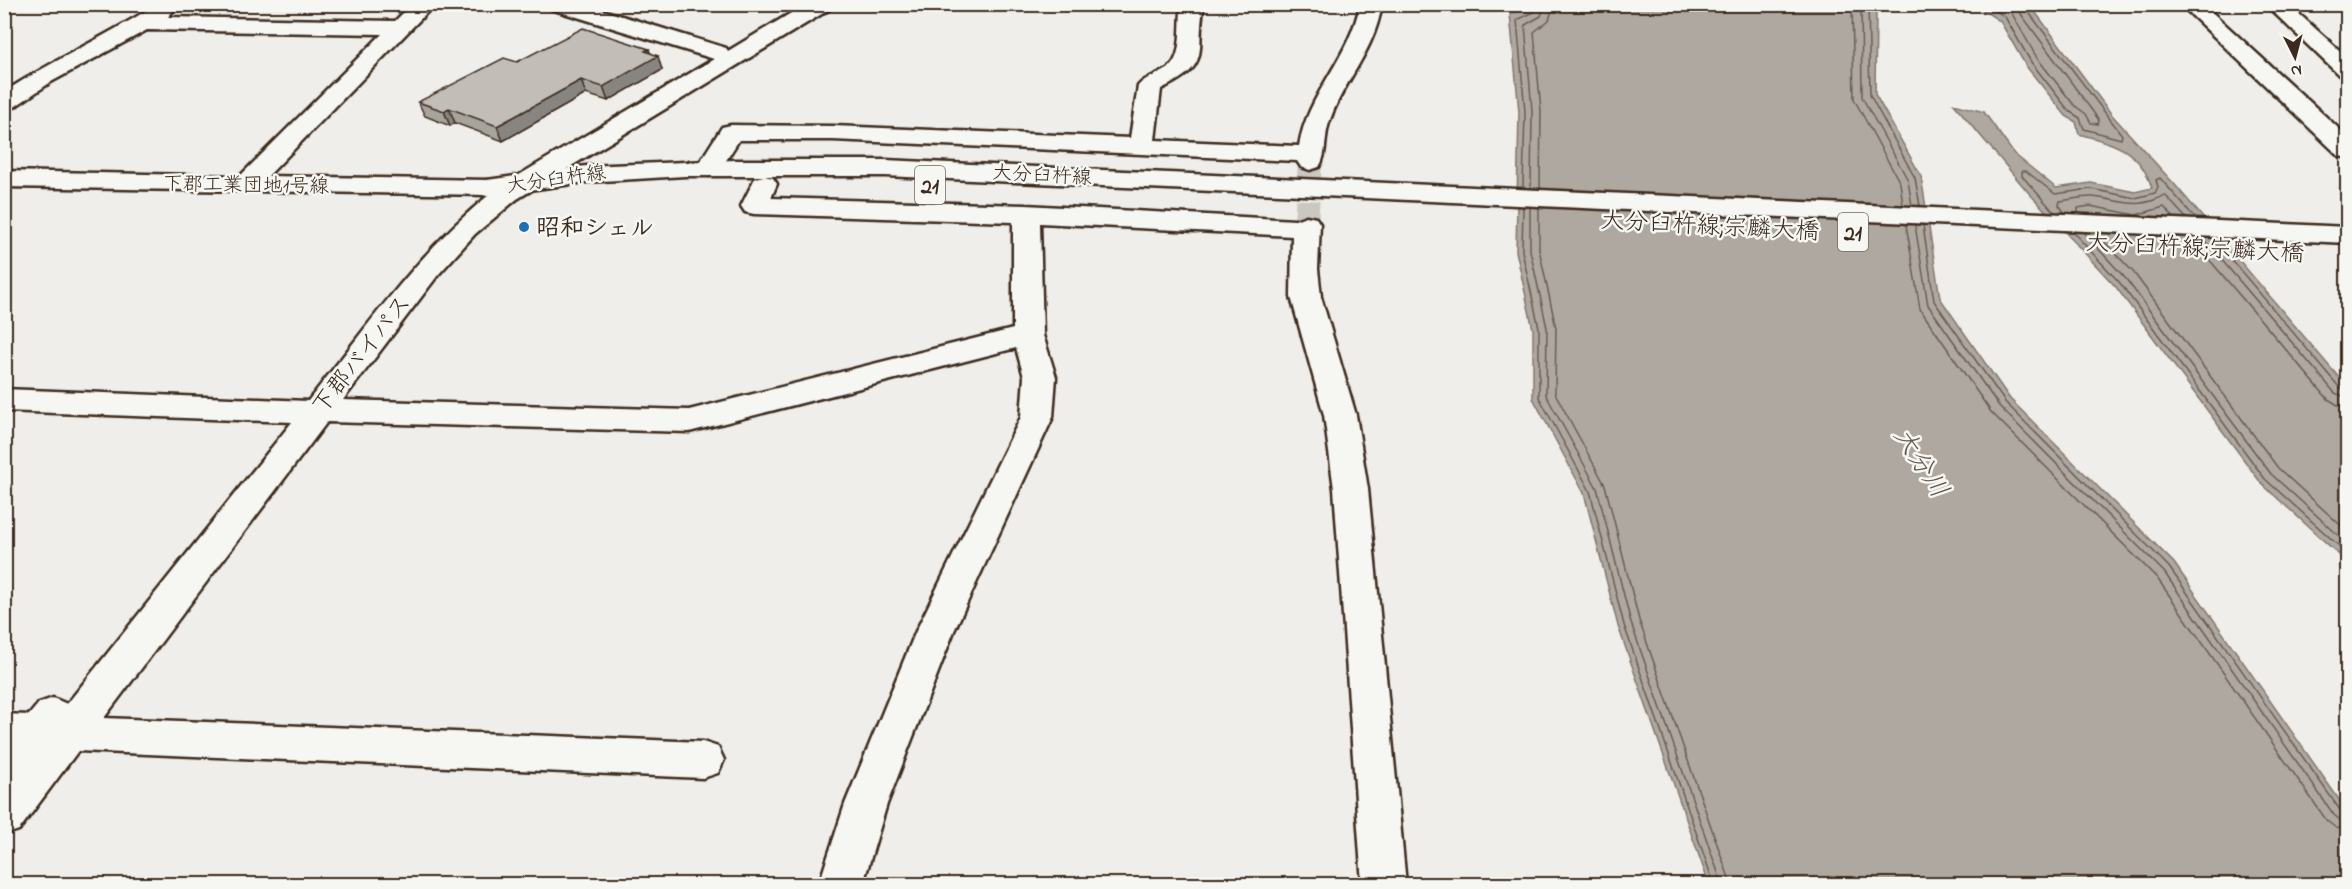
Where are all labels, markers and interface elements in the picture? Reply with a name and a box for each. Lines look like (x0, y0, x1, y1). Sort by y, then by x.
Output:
north arrow (2265, 27, 2325, 87)
text: N (2290, 57, 2303, 82)
street label: 大分臼杵線 (505, 159, 608, 202)
street label: 大分臼杵線 (991, 159, 1093, 194)
road number: 21 (915, 166, 945, 204)
street label: 下郡工業団地1号線 (163, 171, 329, 202)
street label: 大分臼杵線;宗麟大橋 (1600, 204, 1820, 251)
place label: 昭和シェル (536, 212, 654, 247)
road number: 21 (1838, 213, 1868, 251)
marker: 昭和シェル (517, 220, 531, 234)
street label: 大分臼杵線;宗麟大橋 (2085, 226, 2305, 273)
street label: 下郡バイパス (305, 288, 421, 423)
water label: 大分川 (1882, 421, 1957, 507)

